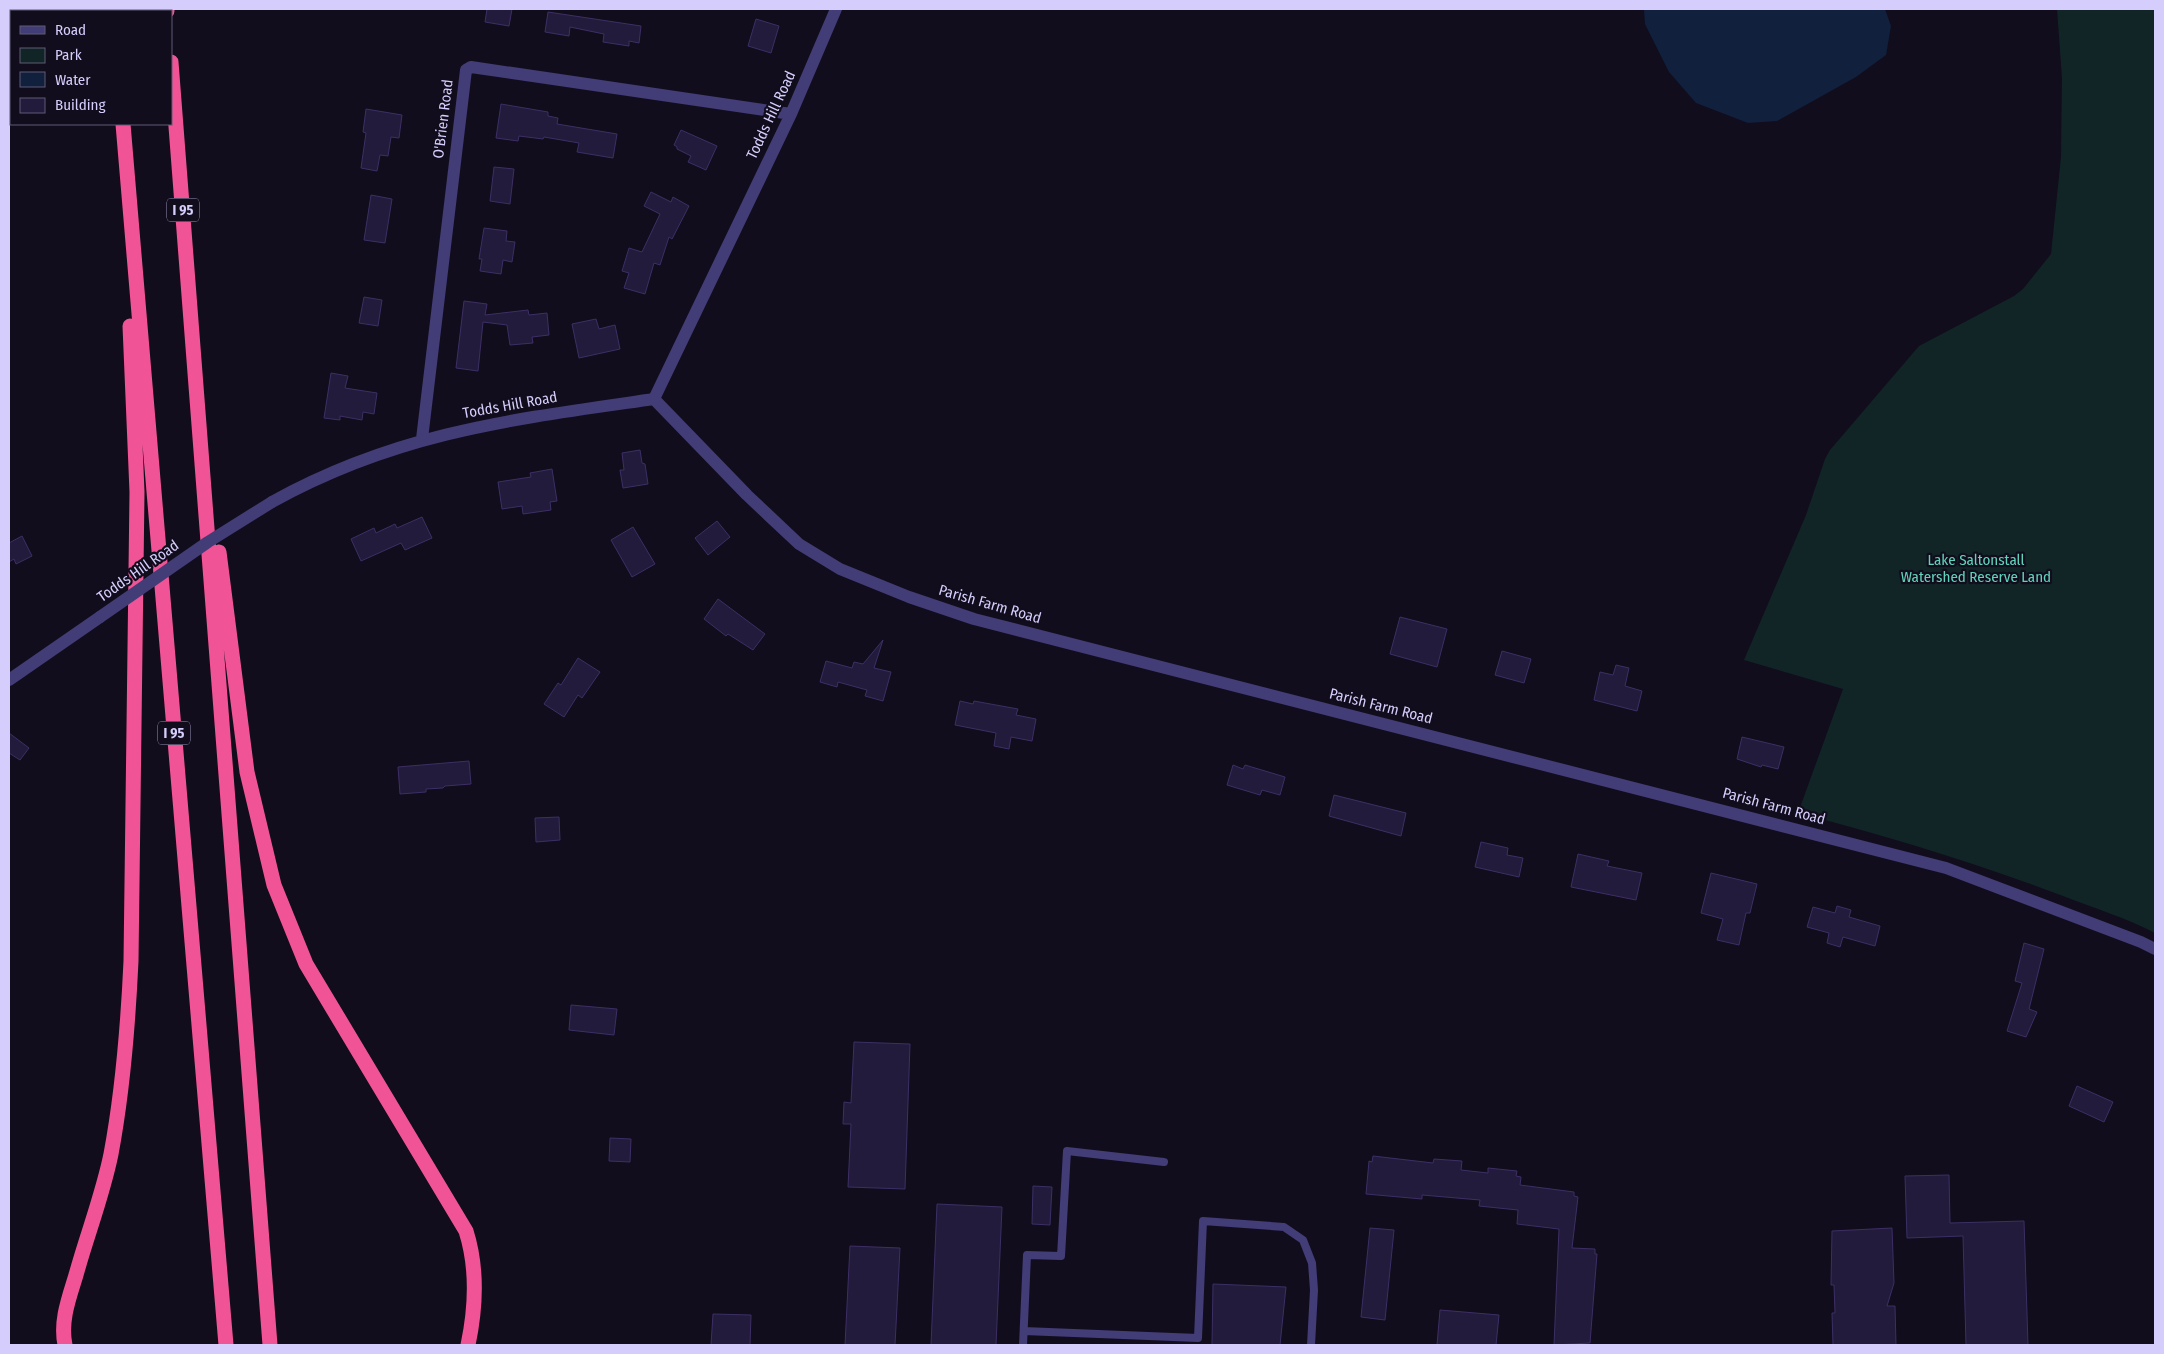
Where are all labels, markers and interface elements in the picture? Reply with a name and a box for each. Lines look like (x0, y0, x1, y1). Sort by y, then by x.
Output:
legend (10, 10, 172, 125)
text: Road (55, 21, 86, 39)
text: Park (55, 46, 82, 64)
street label: Todds Hill Road (743, 68, 799, 162)
text: Water (55, 71, 91, 89)
street label: O'Brien Road (429, 78, 457, 160)
text: Building (55, 96, 106, 114)
road number: I 95 (167, 198, 199, 222)
street label: Todds Hill Road (461, 388, 559, 422)
street label: Todds Hill Road (94, 536, 182, 606)
park label: Lake Saltonstall Watershed Reserve Land (1901, 551, 2051, 586)
street label: Parish Farm Road (937, 581, 1043, 627)
street label: Parish Farm Road (1328, 684, 1434, 728)
road number: I 95 (158, 721, 190, 744)
street label: Parish Farm Road (1721, 784, 1827, 828)

